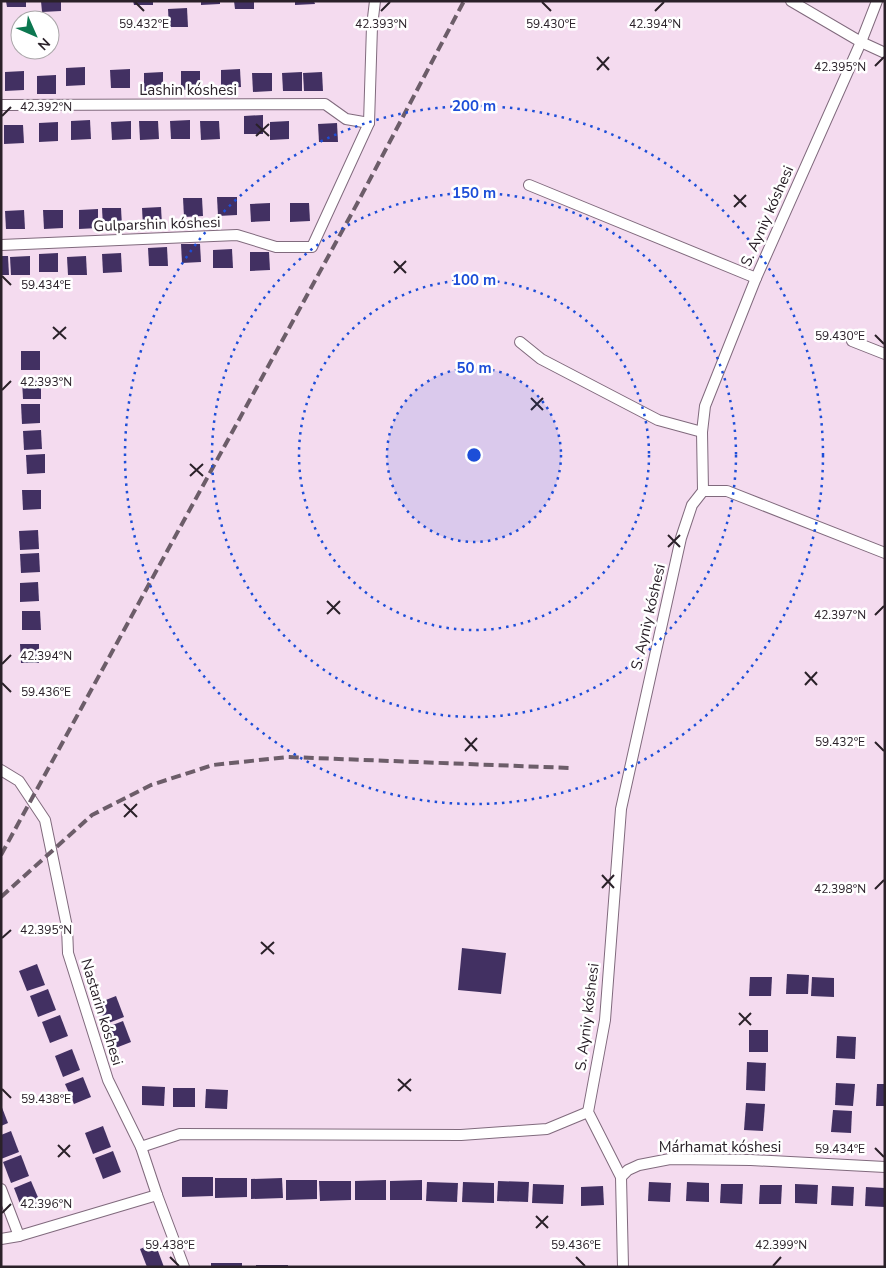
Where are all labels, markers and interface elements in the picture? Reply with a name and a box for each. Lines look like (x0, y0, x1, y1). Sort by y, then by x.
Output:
north arrow (10, 10, 60, 60)
text: 59.432°E (119, 16, 169, 32)
text: 42.393°N (355, 16, 407, 32)
text: 59.430°E (526, 16, 576, 32)
text: 42.394°N (629, 16, 681, 32)
text: N (33, 33, 54, 54)
text: 42.395°N (814, 59, 866, 75)
street label: Lashin kóshesi (139, 80, 237, 100)
text: 200 m (452, 96, 496, 116)
text: 42.392°N (20, 99, 72, 115)
street label: S. Ayniy kóshesi (736, 162, 798, 270)
text: 150 m (452, 183, 496, 203)
street label: Gulparshin kóshesi (93, 212, 221, 236)
text: 100 m (452, 270, 496, 290)
text: 59.434°E (21, 277, 71, 293)
text: 59.430°E (815, 328, 865, 344)
text: 50 m (456, 358, 492, 378)
text: 42.393°N (20, 374, 72, 390)
centre of rings (465, 446, 483, 464)
street label: S. Ayniy kóshesi (626, 562, 670, 672)
text: 42.397°N (814, 607, 866, 623)
text: 42.394°N (20, 648, 72, 664)
text: 59.436°E (21, 684, 71, 700)
text: 59.432°E (815, 734, 865, 750)
text: 42.398°N (814, 881, 866, 897)
text: 42.395°N (20, 922, 72, 938)
street label: Nastarin kóshesi (76, 956, 128, 1068)
street label: S. Ayniy kóshesi (570, 962, 604, 1072)
text: 59.438°E (21, 1091, 71, 1107)
street label: Márhamat kóshesi (659, 1137, 781, 1157)
text: 59.434°E (815, 1141, 865, 1157)
text: 42.396°N (20, 1196, 72, 1212)
text: 59.438°E (145, 1237, 195, 1253)
text: 59.436°E (551, 1237, 601, 1253)
text: 42.399°N (755, 1237, 807, 1253)

